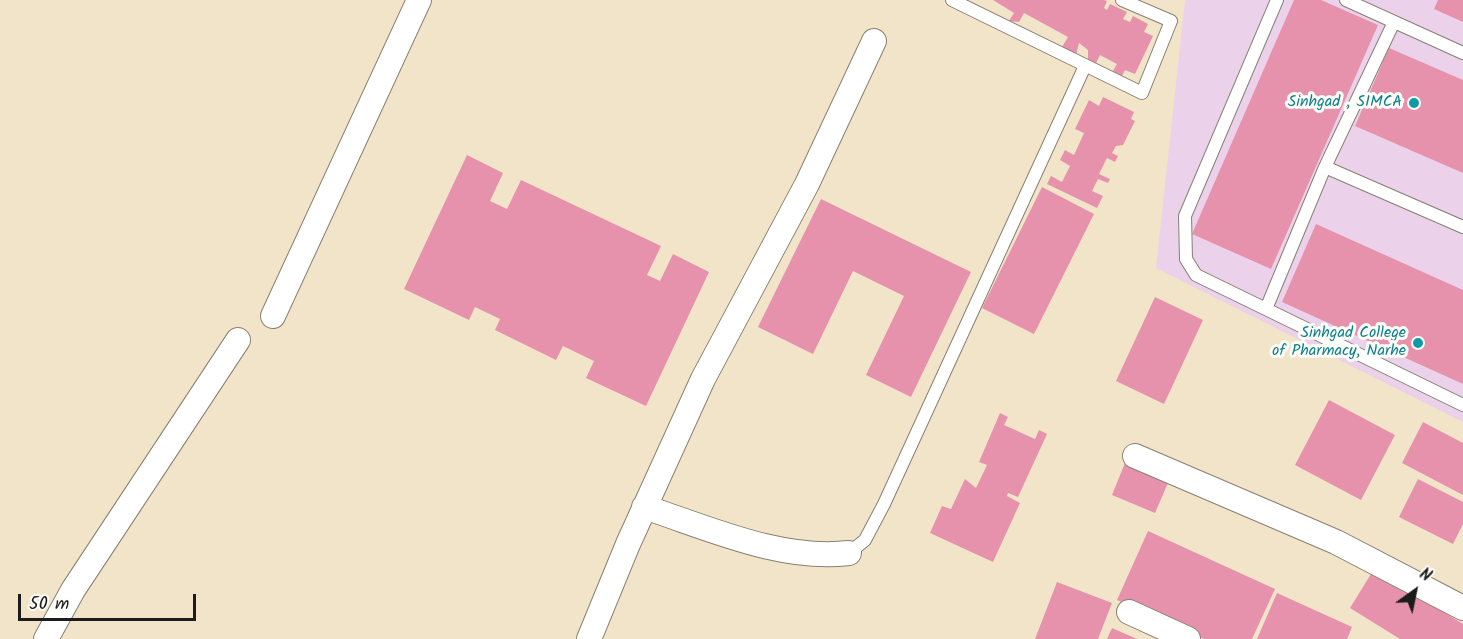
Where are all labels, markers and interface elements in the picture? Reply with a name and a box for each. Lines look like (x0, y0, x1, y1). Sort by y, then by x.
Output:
place label: Sinhgad , SIMCA (1288, 93, 1402, 113)
marker: Sinhgad , SIMCA (1407, 96, 1421, 110)
place label: Sinhgad College of Pharmacy, Narhe (1272, 324, 1406, 362)
marker: Sinhgad College of Pharmacy, Narhe (1411, 336, 1425, 350)
north arrow (1385, 561, 1445, 621)
text: N (1414, 562, 1436, 589)
scale bar (21, 582, 200, 620)
text: 50 m (29, 590, 69, 619)

